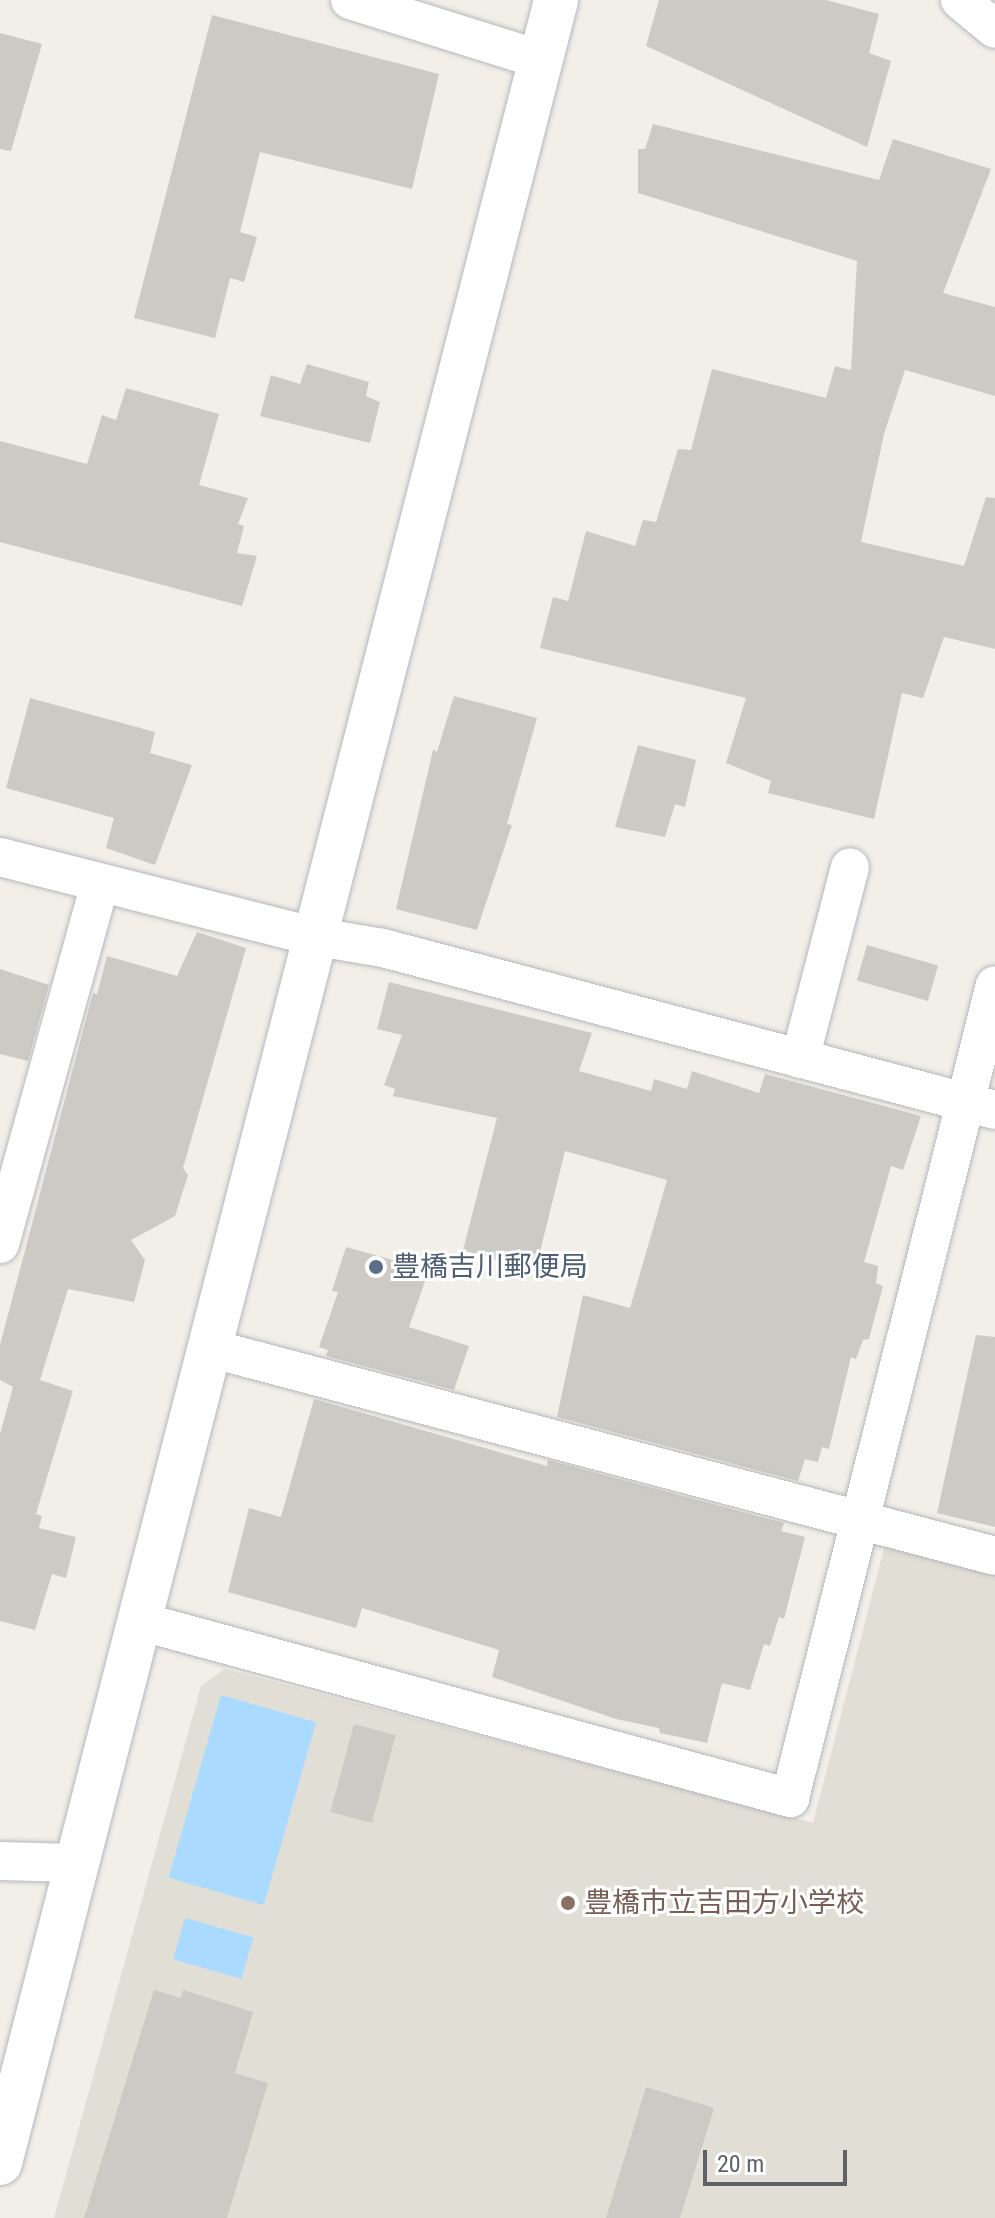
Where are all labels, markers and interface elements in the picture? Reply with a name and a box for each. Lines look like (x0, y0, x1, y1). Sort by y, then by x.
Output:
place label: 豊橋吉川郵便局 (392, 1250, 588, 1284)
marker: 豊橋吉川郵便局 (367, 1258, 385, 1276)
place label: 豊橋市立吉田方小学校 (584, 1886, 864, 1920)
marker: 豊橋市立吉田方小学校 (559, 1894, 577, 1912)
scale bar (707, 2134, 851, 2184)
text: 20 m (717, 2150, 764, 2178)

